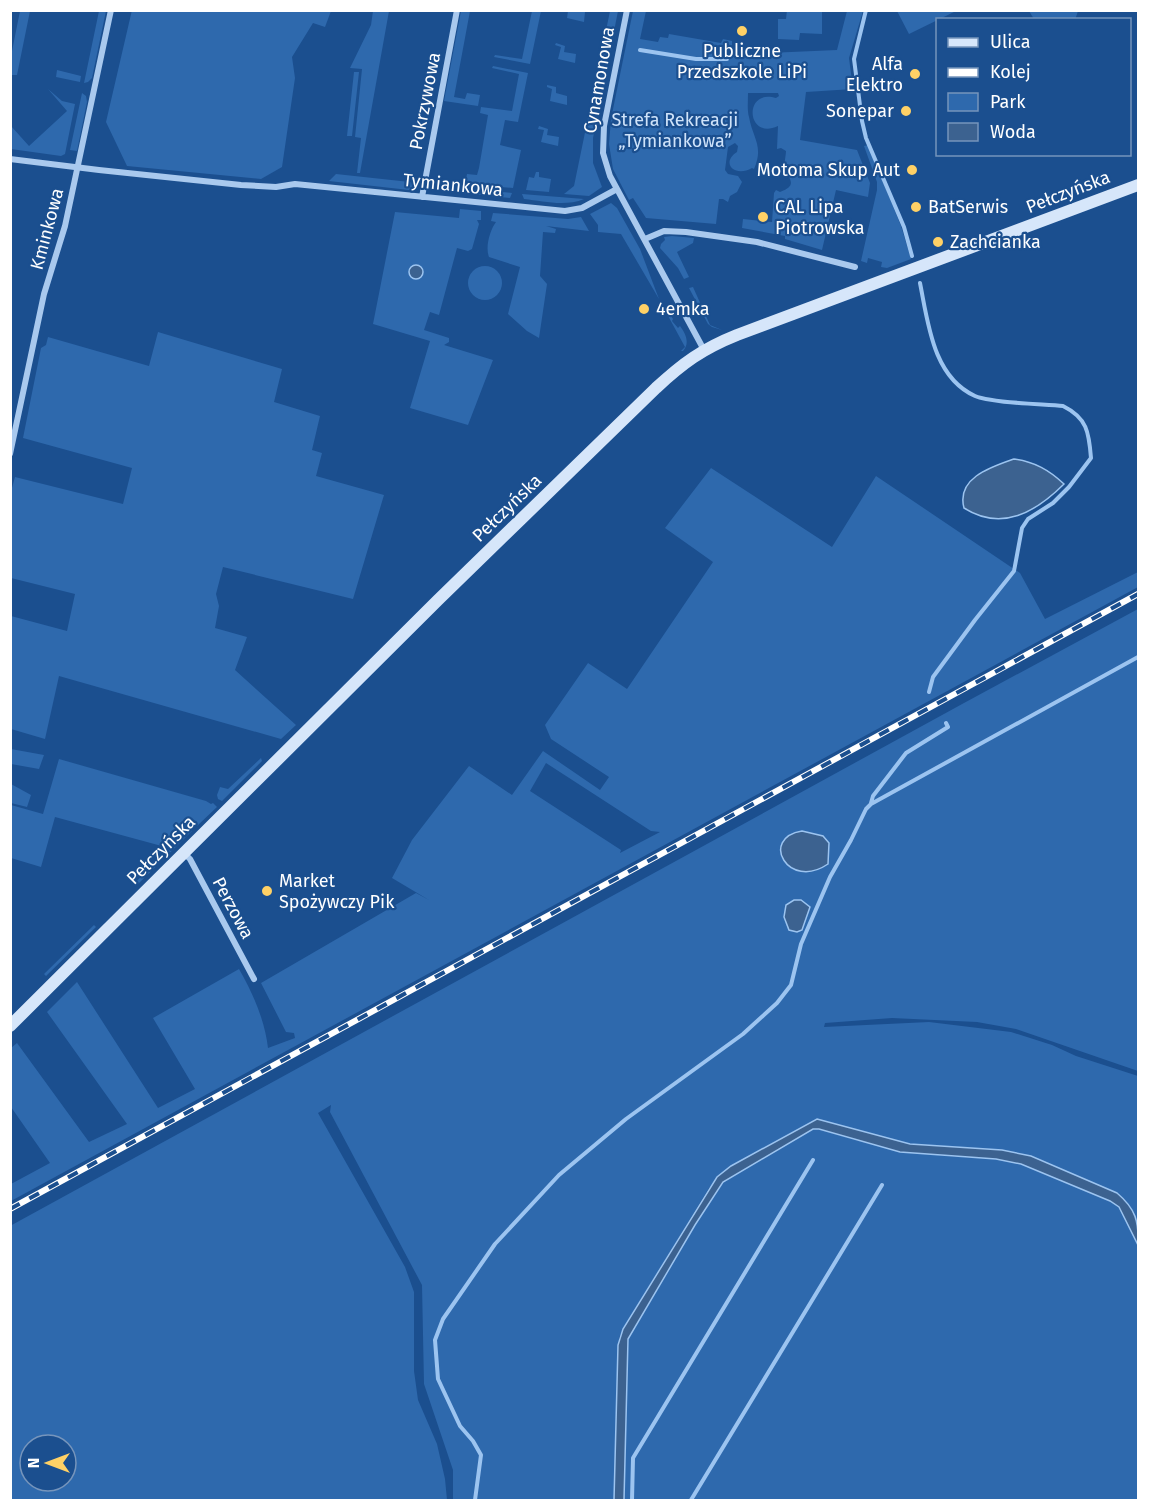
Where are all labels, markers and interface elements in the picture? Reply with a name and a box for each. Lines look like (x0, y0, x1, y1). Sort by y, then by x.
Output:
legend (936, 18, 1131, 156)
marker: Publiczne Przedszkole LiPi (735, 24, 749, 38)
street label: Cynamonowa (579, 25, 619, 135)
text: Ulica (990, 31, 1030, 53)
place label: Publiczne Przedszkole LiPi (677, 40, 807, 83)
street label: Pokrzywowa (405, 50, 445, 152)
place label: Alfa Elektro (846, 53, 903, 96)
text: Kolej (990, 61, 1031, 83)
marker: Alfa Elektro (908, 67, 922, 81)
text: Park (990, 91, 1026, 113)
place label: Sonepar (826, 100, 894, 122)
marker: Sonepar (899, 104, 913, 118)
park label: Strefa Rekreacji „Tymiankowa” (612, 109, 738, 152)
text: Woda (990, 121, 1036, 143)
place label: Motoma Skup Aut (757, 159, 900, 181)
marker: Motoma Skup Aut (905, 163, 919, 177)
street label: Pełczyńska (1023, 166, 1113, 218)
street label: Tymiankowa (402, 169, 504, 201)
street label: Kminkowa (26, 186, 68, 272)
place label: CAL Lipa Piotrowska (775, 196, 865, 239)
place label: BatSerwis (928, 196, 1008, 218)
marker: BatSerwis (909, 200, 923, 214)
marker: CAL Lipa Piotrowska (756, 210, 770, 224)
place label: Zachcianka (950, 231, 1041, 253)
marker: Zachcianka (931, 235, 945, 249)
place label: 4emka (656, 298, 710, 320)
marker: 4emka (637, 302, 651, 316)
street label: Pełczyńska (468, 469, 546, 547)
street label: Pełczyńska (122, 811, 200, 889)
place label: Market Spożywczy Pik (279, 870, 395, 913)
street label: Perzowa (208, 873, 258, 943)
marker: Market Spożywczy Pik (260, 884, 274, 898)
north arrow (18, 1433, 78, 1493)
text: N (24, 1458, 43, 1468)

